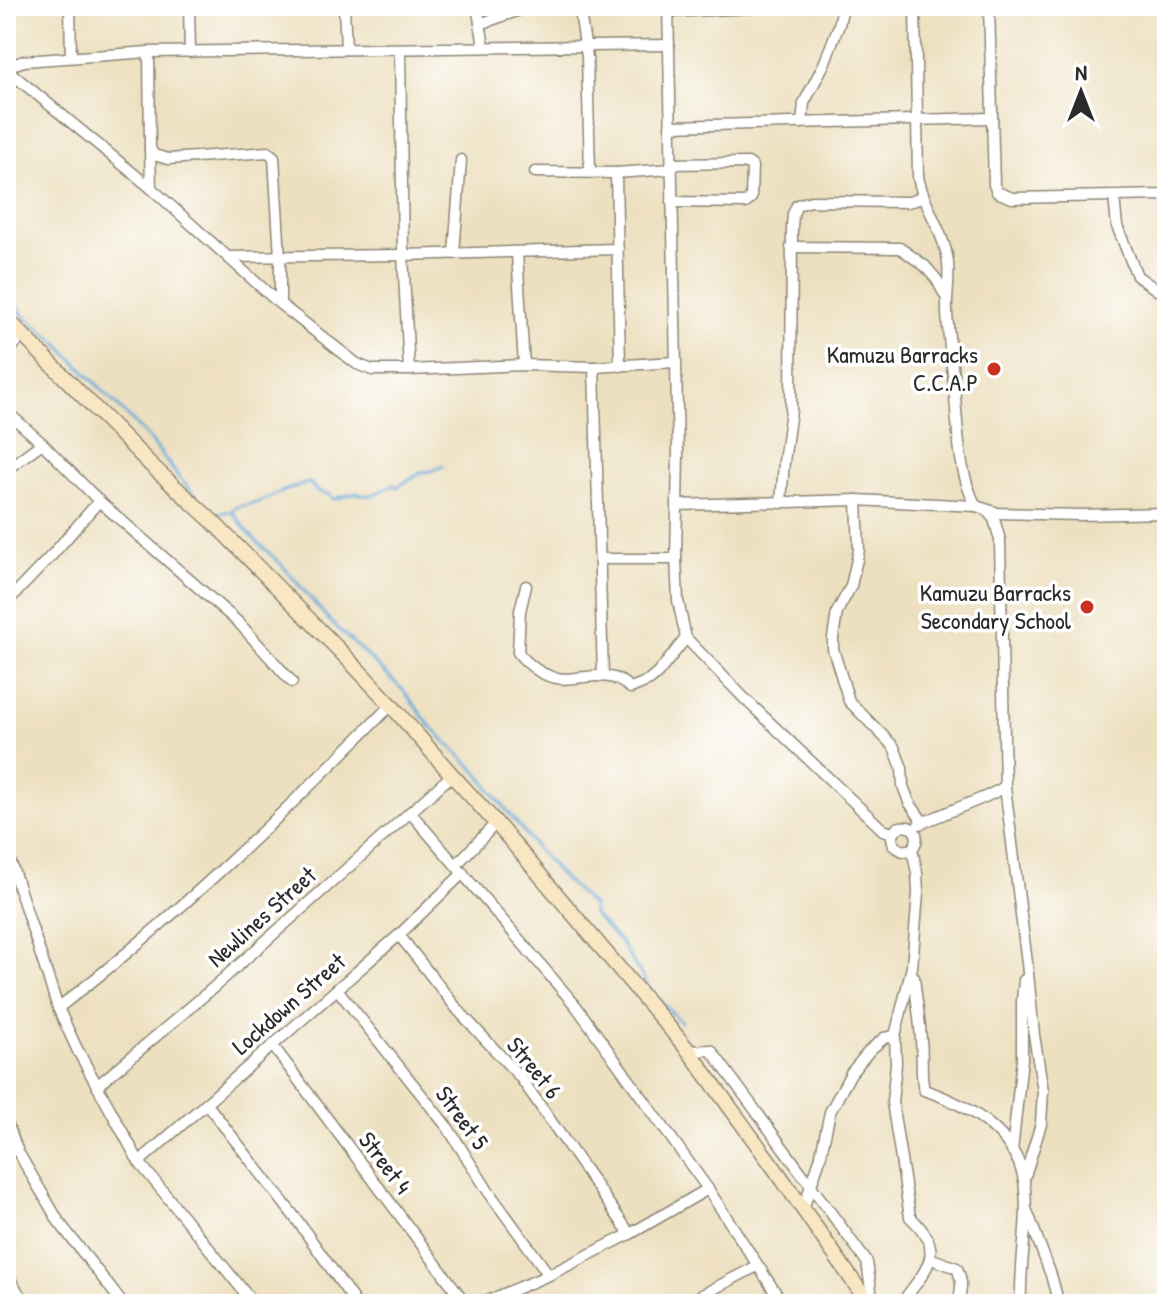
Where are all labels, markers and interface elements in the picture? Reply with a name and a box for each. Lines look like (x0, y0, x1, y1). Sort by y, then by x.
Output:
north arrow (1041, 52, 1121, 132)
text: N (1075, 57, 1087, 87)
place label: Kamuzu Barracks C.C.A.P (827, 338, 978, 398)
marker: Kamuzu Barracks C.C.A.P (985, 360, 1003, 378)
place label: Kamuzu Barracks Secondary School (920, 576, 1072, 636)
marker: Kamuzu Barracks Secondary School (1078, 598, 1096, 616)
street label: Newlines Street (200, 858, 323, 974)
street label: Lockdown Street (225, 945, 352, 1061)
street label: Street 6 (500, 1030, 570, 1105)
street label: Street 5 (429, 1079, 497, 1156)
street label: Street 4 (352, 1125, 420, 1200)

